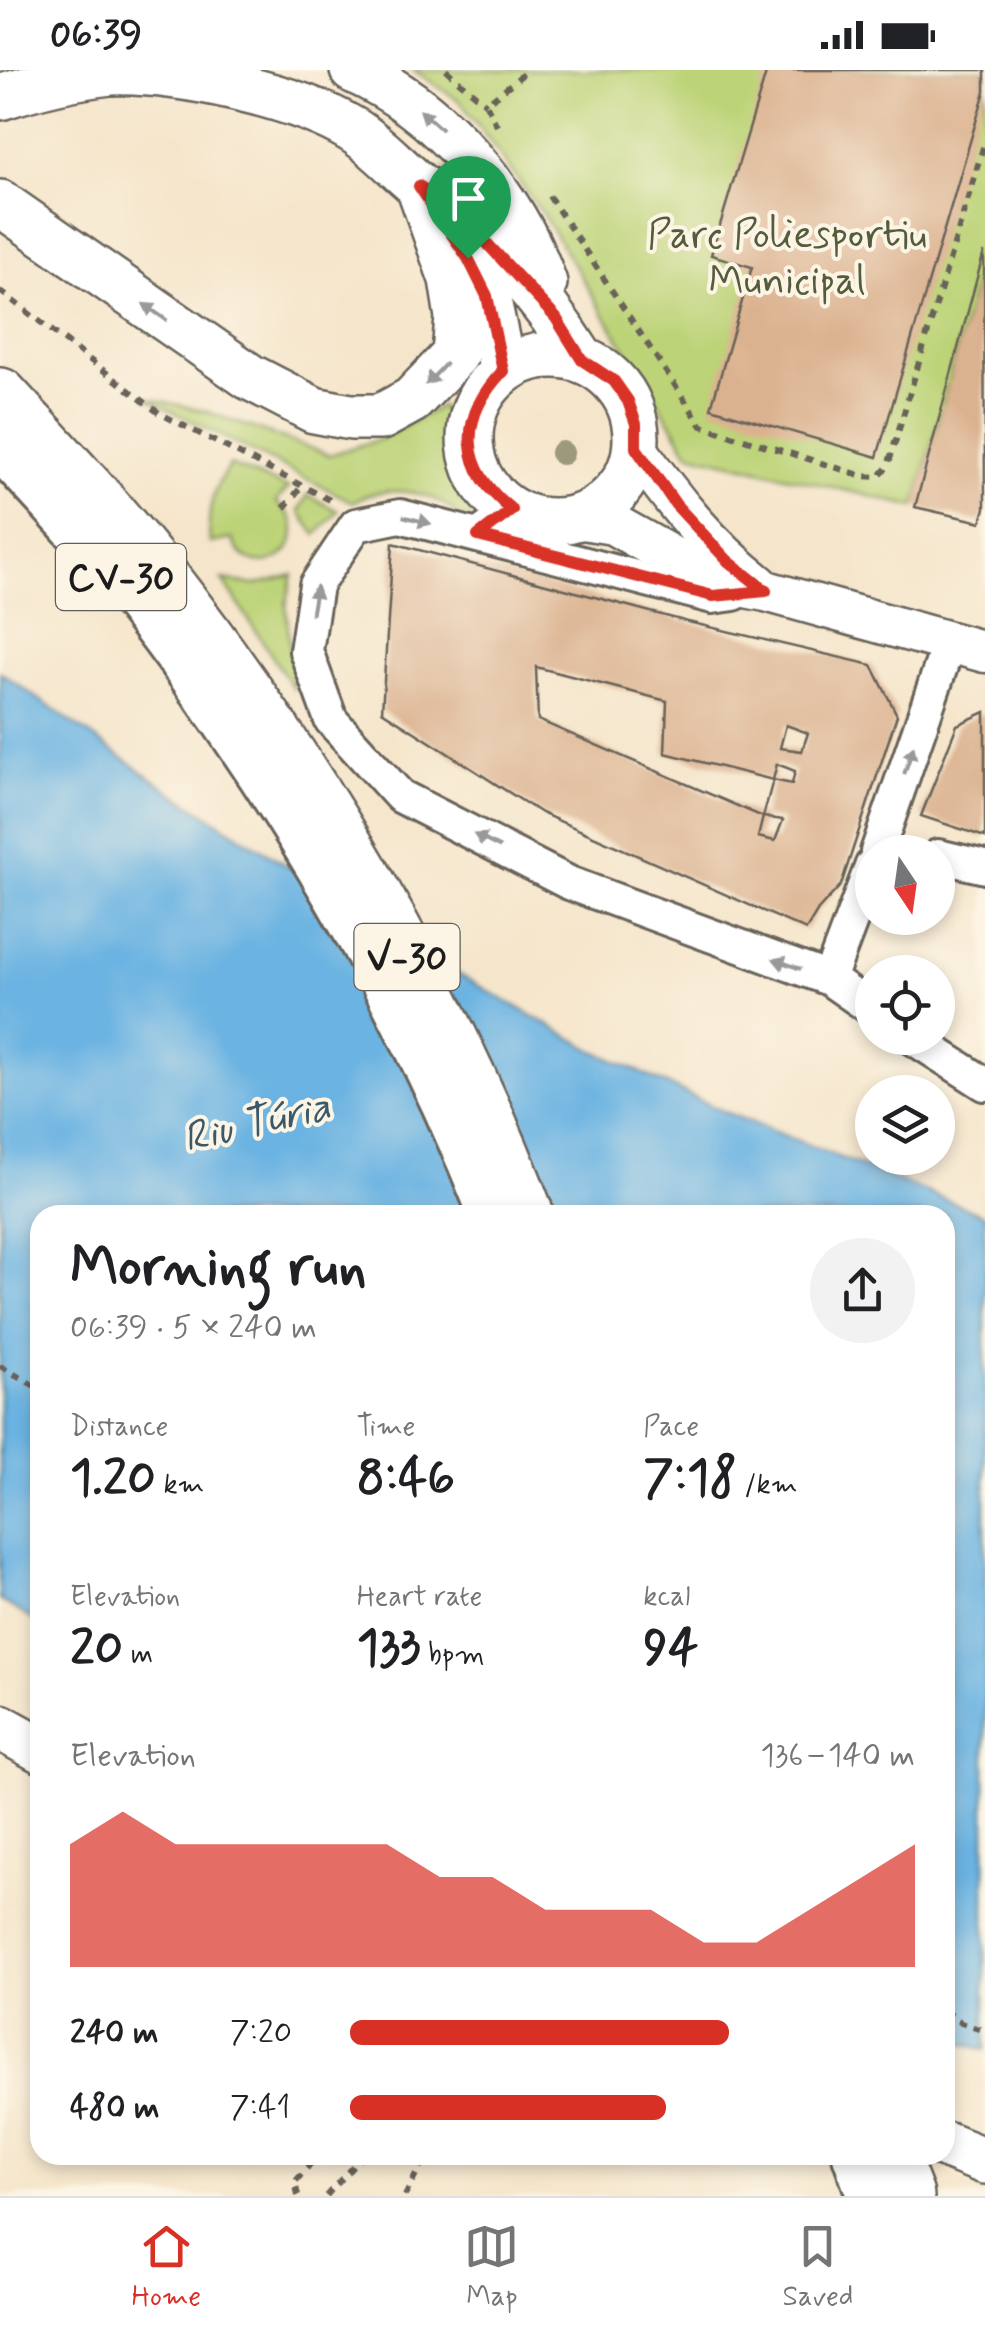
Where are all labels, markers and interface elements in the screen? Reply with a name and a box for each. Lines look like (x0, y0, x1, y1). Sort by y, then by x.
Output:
text: 06:39 (50, 11, 142, 60)
one-way arrow (419, 109, 444, 131)
pin (426, 156, 511, 259)
icon: arrive (441, 171, 496, 226)
park label: Parc Poliesportiu Municipal (647, 210, 927, 308)
one-way arrow (142, 303, 169, 322)
one-way arrow (425, 362, 448, 386)
one-way arrow (402, 513, 433, 529)
road number: CV-30 (56, 544, 186, 610)
one-way arrow (307, 584, 322, 616)
one-way arrow (902, 745, 917, 775)
one-way arrow (472, 833, 501, 850)
north arrow (855, 835, 955, 935)
map controls (855, 835, 955, 1175)
road number: V-30 (354, 924, 460, 990)
one-way arrow (772, 955, 802, 971)
button: locate (855, 955, 955, 1055)
button: layers (855, 1075, 955, 1175)
water label: Riu Túria (178, 1080, 336, 1167)
text: Morning run (70, 1233, 367, 1305)
button: share (810, 1238, 915, 1343)
text: 06:39 · 5 × 240 m (70, 1307, 317, 1349)
text: Distance (70, 1409, 168, 1446)
text: Time (357, 1409, 415, 1446)
text: Pace (643, 1409, 699, 1446)
text: 1.20 (70, 1446, 156, 1512)
text: 8:46 (357, 1446, 455, 1512)
text: 7:18 (643, 1446, 737, 1512)
text: km (156, 1467, 204, 1504)
text: /km (737, 1467, 797, 1504)
text: Elevation (70, 1579, 180, 1616)
text: Heart rate (357, 1579, 482, 1616)
text: kcal (643, 1579, 690, 1616)
text: 20 (70, 1616, 123, 1682)
text: 133 (357, 1616, 421, 1682)
text: 94 (643, 1616, 698, 1682)
text: m (123, 1637, 153, 1674)
text: bpm (421, 1637, 485, 1674)
text: Elevation (70, 1735, 196, 1777)
text: 136–140 m (760, 1735, 915, 1777)
text: 240 m (70, 2012, 158, 2054)
text: 7:20 (230, 2012, 292, 2054)
text: 480 m (70, 2087, 160, 2129)
text: 7:41 (230, 2087, 290, 2129)
tab: Home (132, 2219, 201, 2316)
tab: Map (464, 2219, 519, 2316)
tab: Saved (783, 2219, 853, 2316)

